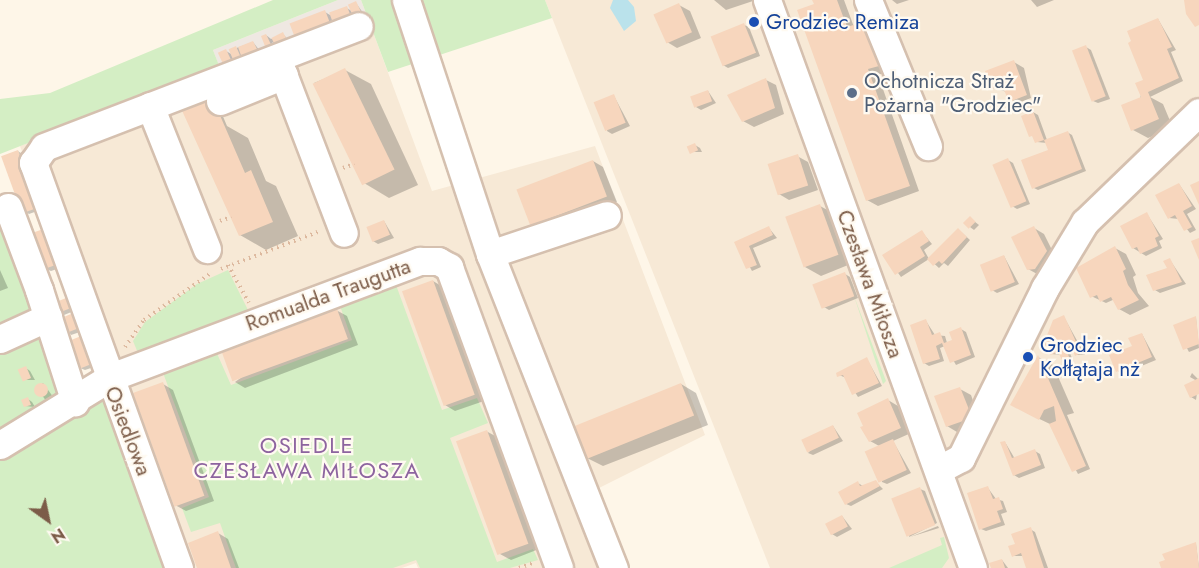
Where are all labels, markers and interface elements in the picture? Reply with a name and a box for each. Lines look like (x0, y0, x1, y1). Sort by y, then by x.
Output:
place label: Grodziec Remiza (766, 9, 919, 35)
marker: Grodziec Remiza (747, 15, 761, 29)
place label: Ochotnicza Straż Pożarna "Grodziec" (864, 68, 1042, 118)
marker: Ochotnicza Straż Pożarna "Grodziec" (845, 86, 859, 100)
street label: Czesława Miłosza (832, 207, 908, 361)
street label: Romualda Traugutta (242, 253, 414, 337)
place label: Grodziec Kołłątaja nż (1040, 332, 1140, 382)
marker: Grodziec Kołłątaja nż (1021, 350, 1035, 364)
street label: Osiedlowa (99, 383, 157, 479)
district label: OSIEDLE CZESŁAWA MIŁOSZA (194, 432, 420, 484)
north arrow (18, 490, 78, 550)
text: N (46, 522, 70, 549)

